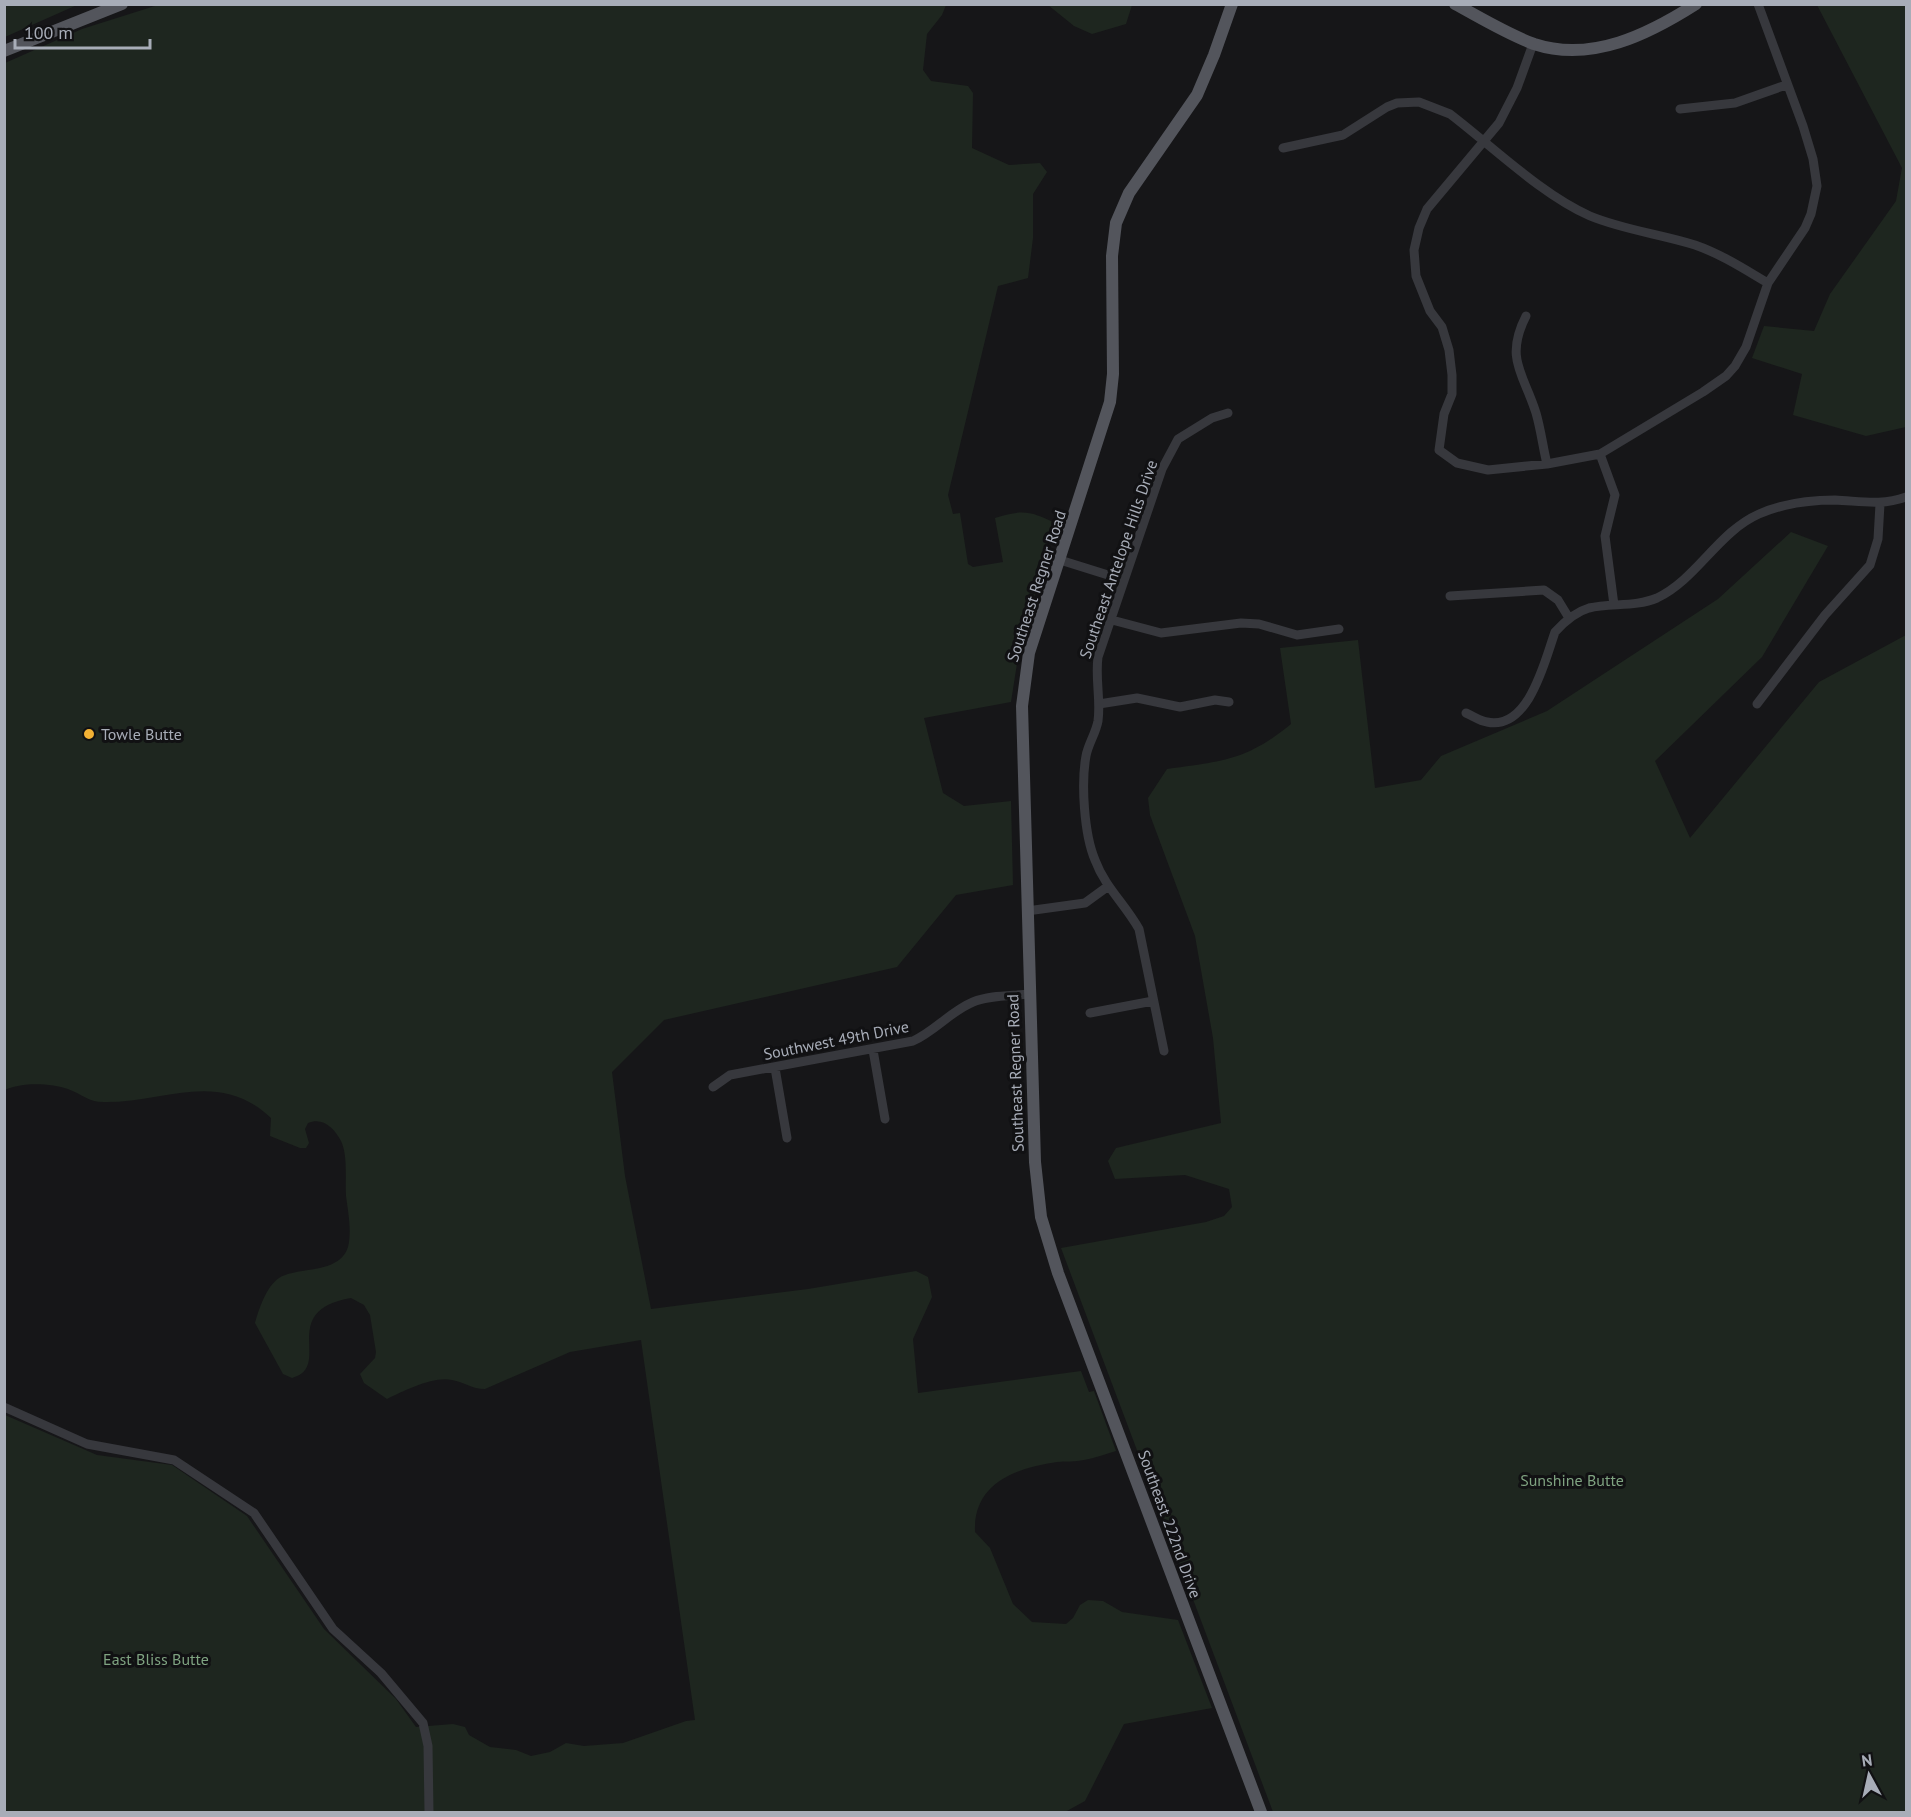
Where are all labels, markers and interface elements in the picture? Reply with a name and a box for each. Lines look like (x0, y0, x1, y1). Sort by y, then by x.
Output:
scale bar (15, 12, 150, 50)
text: 100 m (24, 21, 73, 44)
street label: Southeast Antelope Hills Drive (1075, 457, 1161, 661)
street label: Southeast Regner Road (1002, 508, 1070, 664)
place label: Towle Butte (101, 724, 182, 744)
marker: Towle Butte (82, 727, 96, 741)
street label: Southeast Regner Road (1002, 994, 1028, 1152)
street label: Southwest 49th Drive (762, 1016, 910, 1064)
street label: Southeast 222nd Drive (1134, 1447, 1206, 1601)
park label: Sunshine Butte (1520, 1470, 1624, 1490)
park label: East Bliss Butte (103, 1649, 209, 1669)
north arrow (1839, 1745, 1899, 1805)
text: N (1860, 1750, 1874, 1771)

